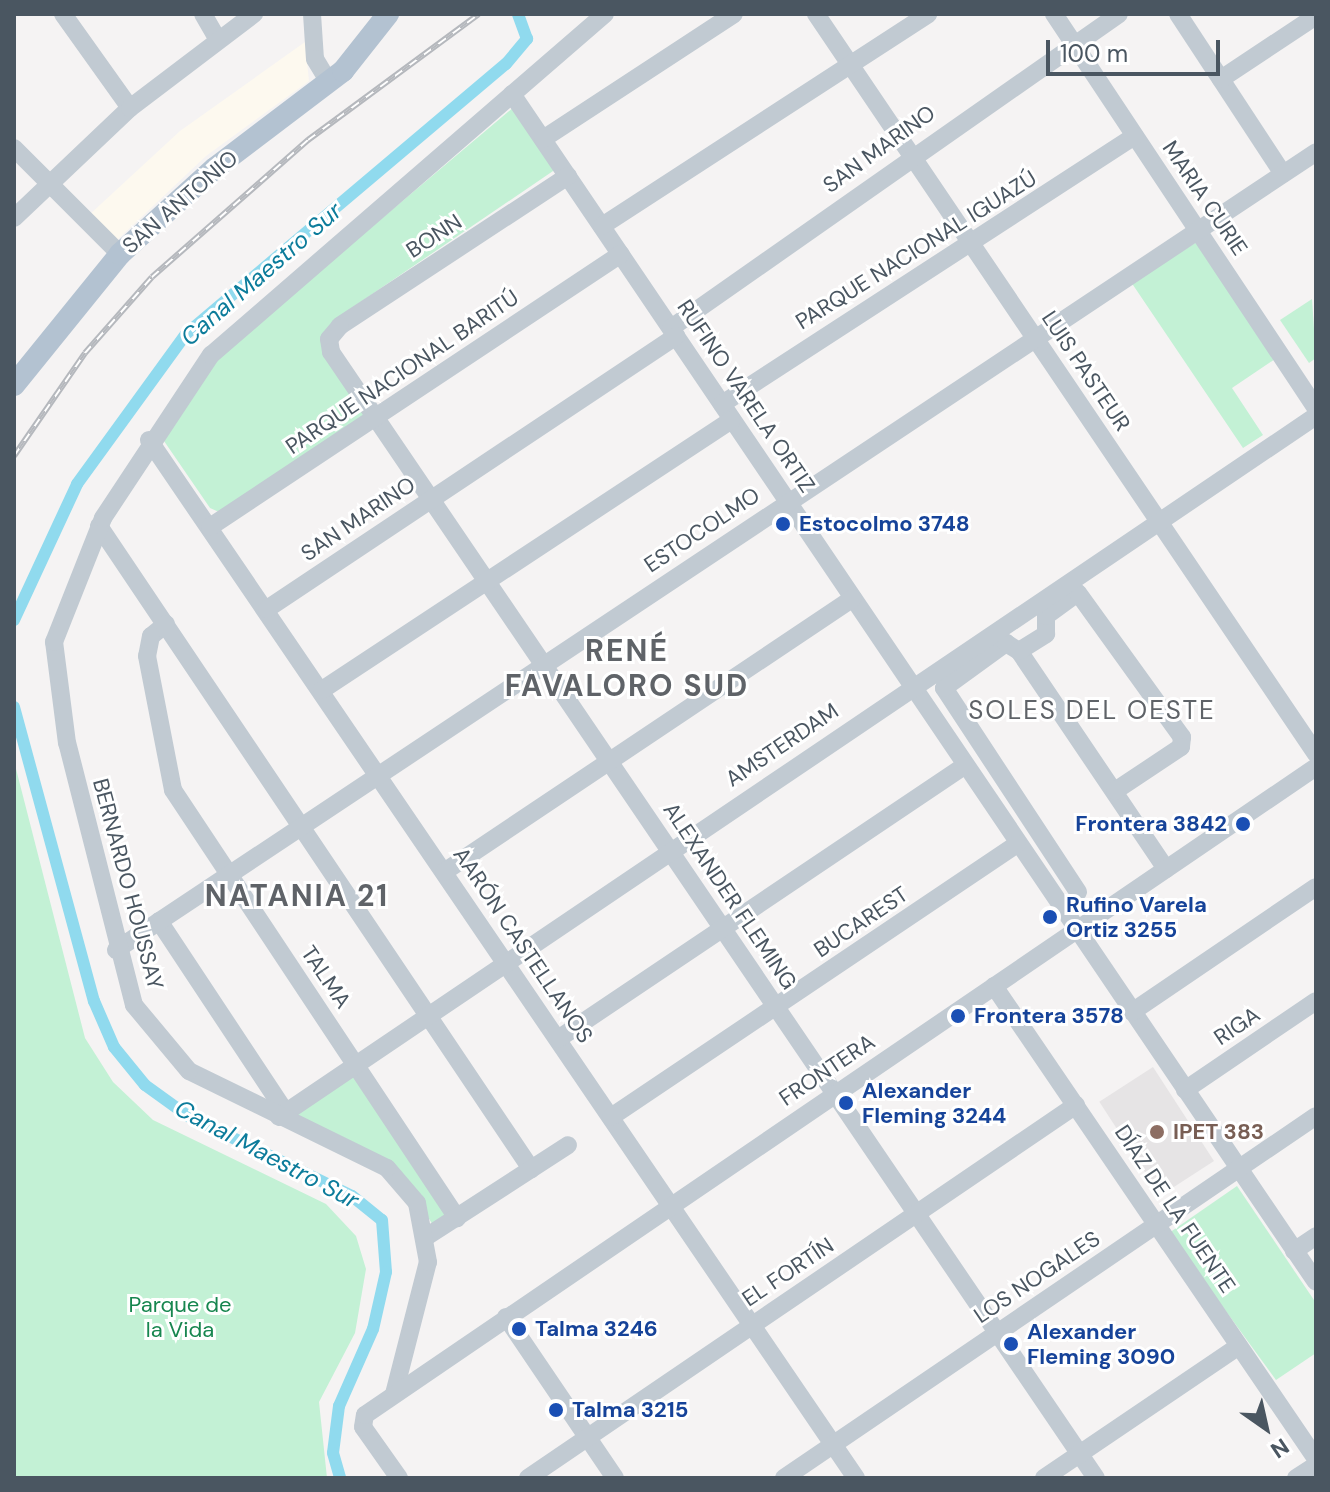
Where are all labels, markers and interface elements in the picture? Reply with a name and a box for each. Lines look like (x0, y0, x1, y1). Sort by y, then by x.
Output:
scale bar (1050, 24, 1224, 74)
text: 100 m (1060, 38, 1128, 69)
street label: SAN MARINO (818, 100, 940, 198)
street label: MARIA CURIE (1157, 136, 1253, 260)
street label: SAN ANTONIO (117, 145, 243, 259)
street label: PARQUE NACIONAL IGUAZÚ (791, 165, 1041, 335)
water label: Canal Maestro Sur (175, 196, 347, 352)
street label: BONN (401, 208, 467, 264)
street label: PARQUE NACIONAL BARITÚ (281, 284, 523, 460)
street label: RUFINO VARELA ORTIZ (672, 295, 820, 497)
street label: LUIS PASTEUR (1036, 306, 1136, 436)
street label: SAN MARINO (296, 471, 420, 567)
street label: ESTOCOLMO (639, 482, 765, 578)
place label: Estocolmo 3748 (799, 511, 970, 537)
marker: Estocolmo 3748 (774, 515, 792, 533)
district label: RENÉ FAVALORO SUD (505, 633, 749, 704)
district label: SOLES DEL OESTE (968, 695, 1216, 727)
street label: AMSTERDAM (721, 698, 843, 792)
street label: BERNARDO HOUSSAY (87, 776, 169, 992)
street label: ALEXANDER FLEMING (658, 798, 802, 994)
place label: Frontera 3842 (1075, 811, 1227, 837)
marker: Frontera 3842 (1234, 815, 1252, 833)
street label: AARÓN CASTELLANOS (448, 842, 598, 1048)
district label: NATANIA 21 (205, 878, 389, 914)
street label: BUCAREST (809, 881, 913, 963)
place label: Rufino Varela Ortiz 3255 (1066, 891, 1207, 942)
marker: Rufino Varela Ortiz 3255 (1041, 908, 1059, 926)
street label: TALMA (296, 941, 356, 1013)
street label: RIGA (1209, 1001, 1265, 1051)
place label: Frontera 3578 (974, 1003, 1124, 1029)
marker: Frontera 3578 (949, 1007, 967, 1025)
street label: FRONTERA (774, 1028, 880, 1112)
place label: Alexander Fleming 3244 (862, 1077, 1006, 1128)
water label: Canal Maestro Sur (170, 1093, 364, 1215)
marker: Alexander Fleming 3244 (837, 1094, 855, 1112)
place label: IPET 383 (1173, 1119, 1264, 1145)
street label: DÍAZ DE LA FUENTE (1109, 1120, 1241, 1298)
marker: IPET 383 (1148, 1123, 1166, 1141)
street label: LOS NOGALES (969, 1225, 1105, 1329)
street label: EL FORTÍN (737, 1232, 839, 1312)
park label: Parque de la Vida (129, 1291, 231, 1342)
place label: Talma 3246 (535, 1316, 658, 1342)
place label: Alexander Fleming 3090 (1027, 1318, 1175, 1370)
marker: Talma 3246 (510, 1320, 528, 1338)
marker: Alexander Fleming 3090 (1002, 1335, 1020, 1353)
north arrow (1226, 1388, 1306, 1468)
place label: Talma 3215 (572, 1397, 688, 1423)
marker: Talma 3215 (547, 1401, 565, 1419)
text: N (1265, 1432, 1294, 1465)

